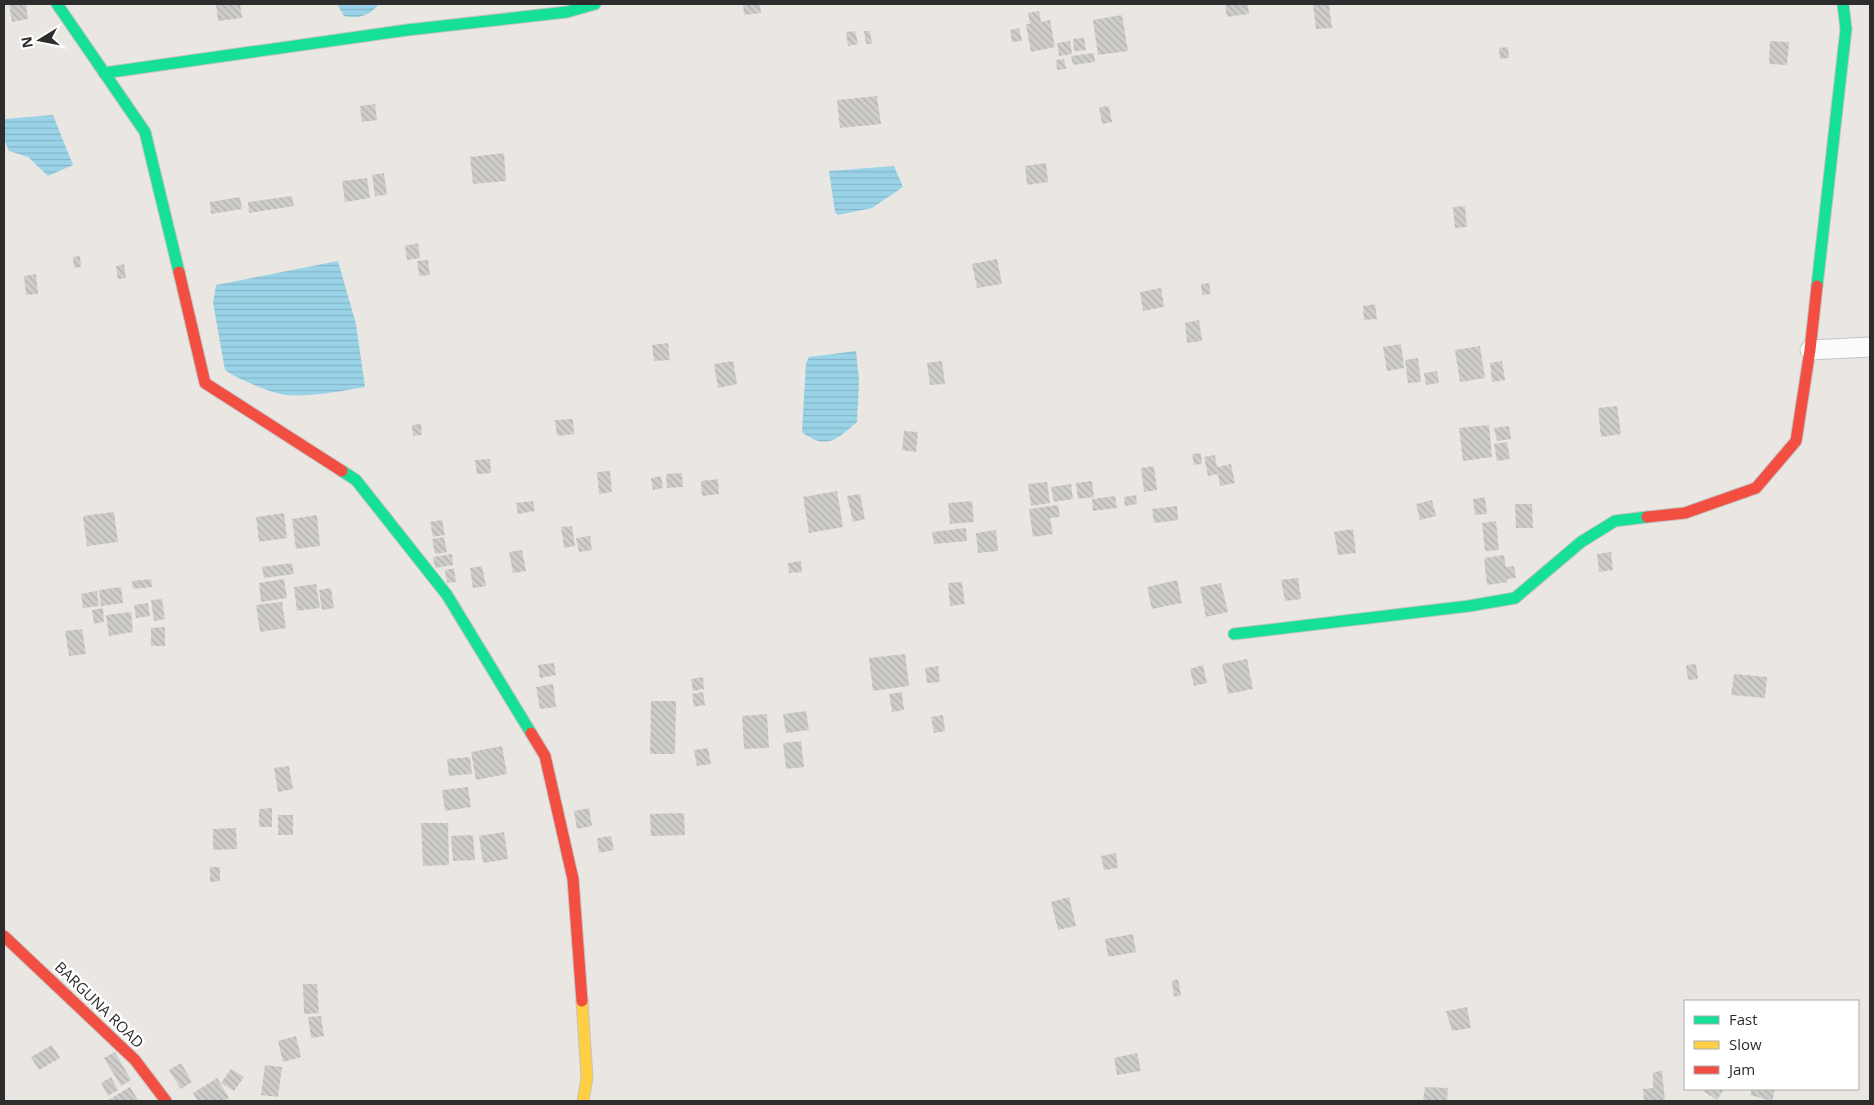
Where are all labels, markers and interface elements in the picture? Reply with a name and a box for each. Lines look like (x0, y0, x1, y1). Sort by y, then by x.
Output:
north arrow (15, 15, 65, 65)
text: N (16, 35, 37, 50)
street label: BARGUNA ROAD (51, 957, 148, 1052)
legend (1684, 1000, 1859, 1090)
text: Fast (1729, 1009, 1758, 1029)
text: Slow (1729, 1034, 1762, 1054)
text: Jam (1727, 1059, 1755, 1079)

